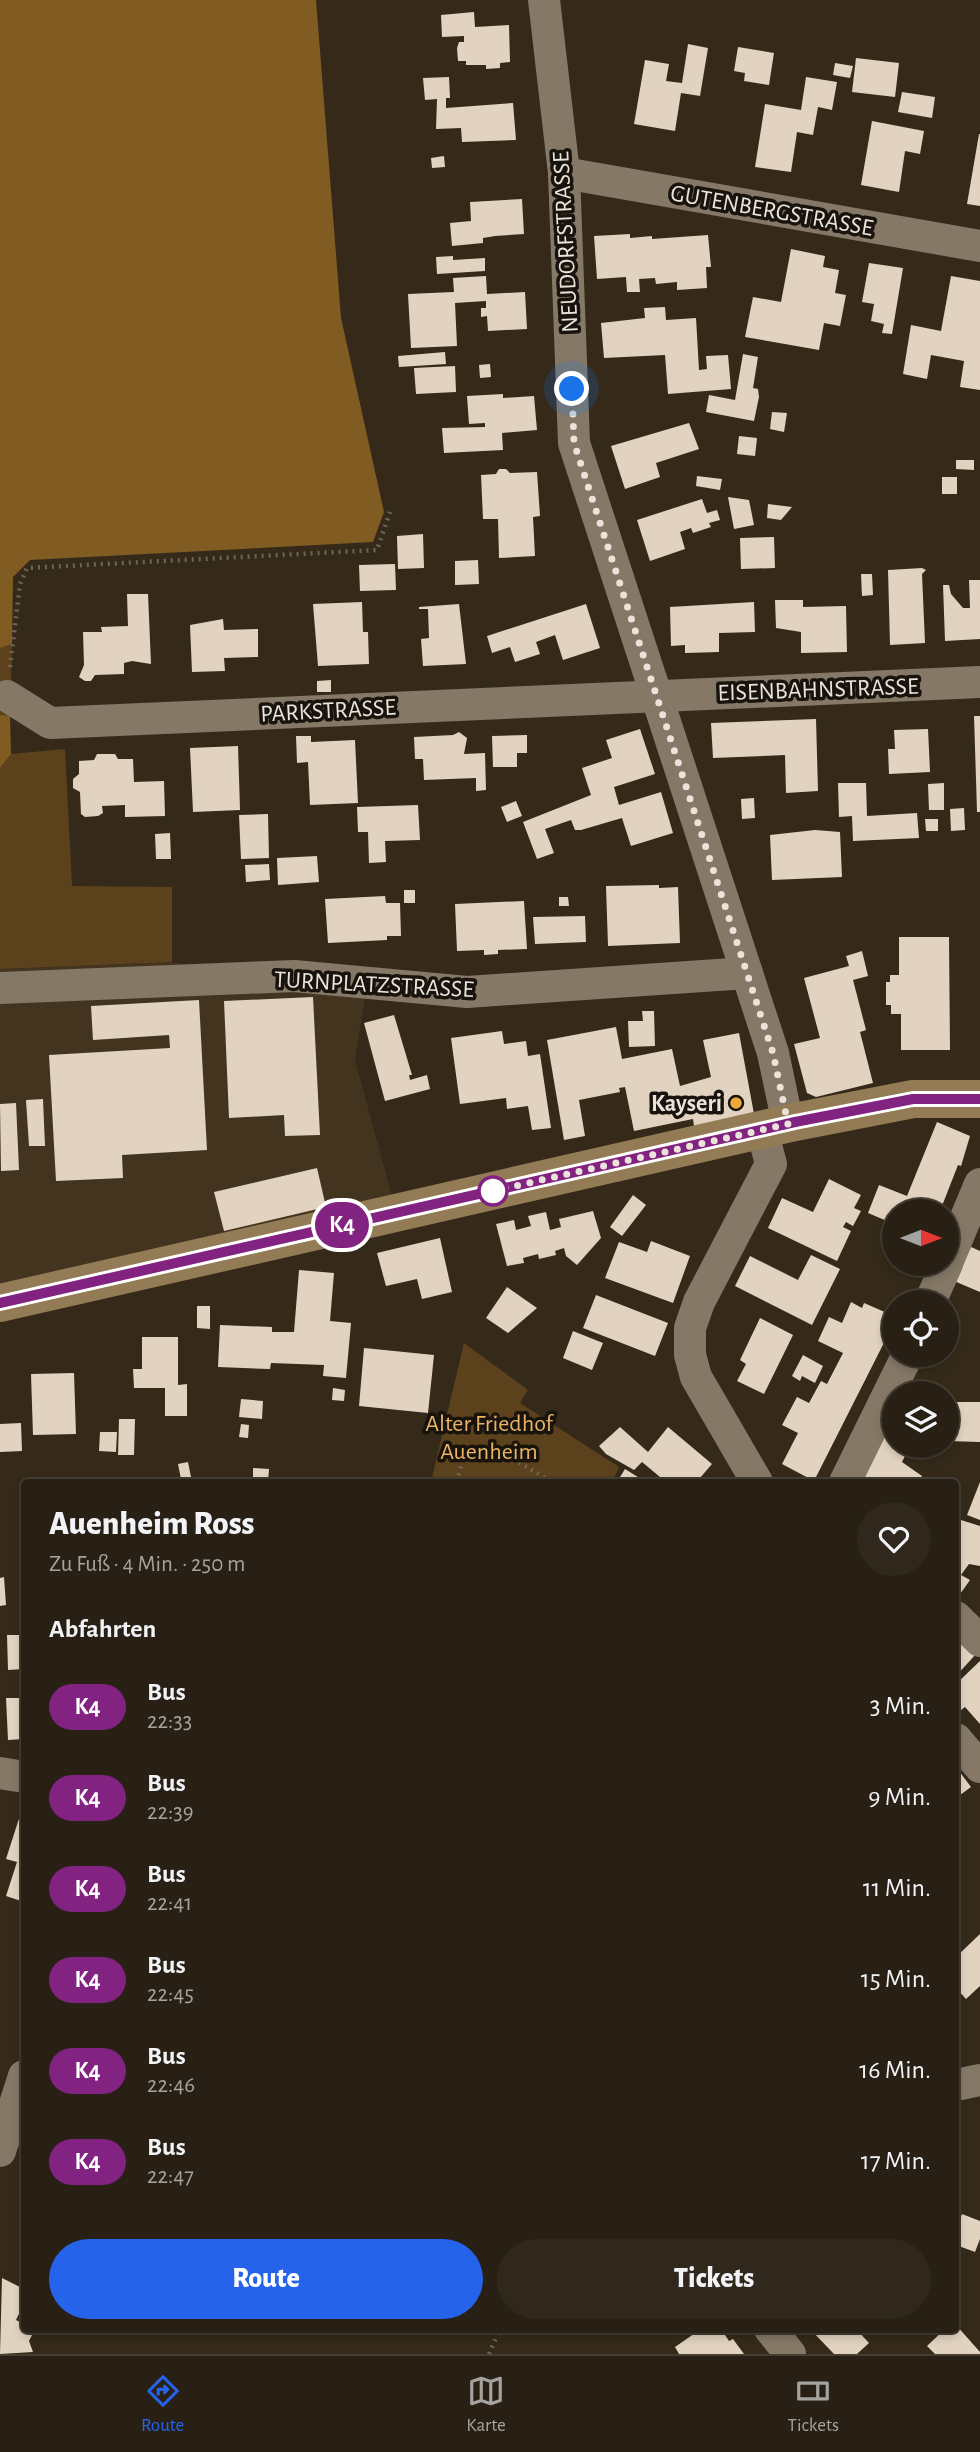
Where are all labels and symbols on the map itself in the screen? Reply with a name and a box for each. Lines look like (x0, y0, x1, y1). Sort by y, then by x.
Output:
street label: NEUDORFSTRASSE (549, 150, 583, 333)
street label: GUTENBERGSTRASSE (669, 181, 875, 241)
your location (554, 371, 589, 406)
street label: EISENBAHNSTRASSE (717, 674, 919, 705)
street label: PARKSTRASSE (260, 695, 397, 727)
street label: TURNPLATZSTRASSE (273, 968, 475, 1002)
place label: Kayseri (651, 1092, 722, 1116)
marker: Kayseri (728, 1095, 744, 1111)
unlabelled marker (478, 1176, 508, 1206)
north arrow (882, 1199, 959, 1276)
line badge: K4 (310, 1202, 374, 1248)
park label: Alter Friedhof Auenheim (425, 1412, 554, 1464)

